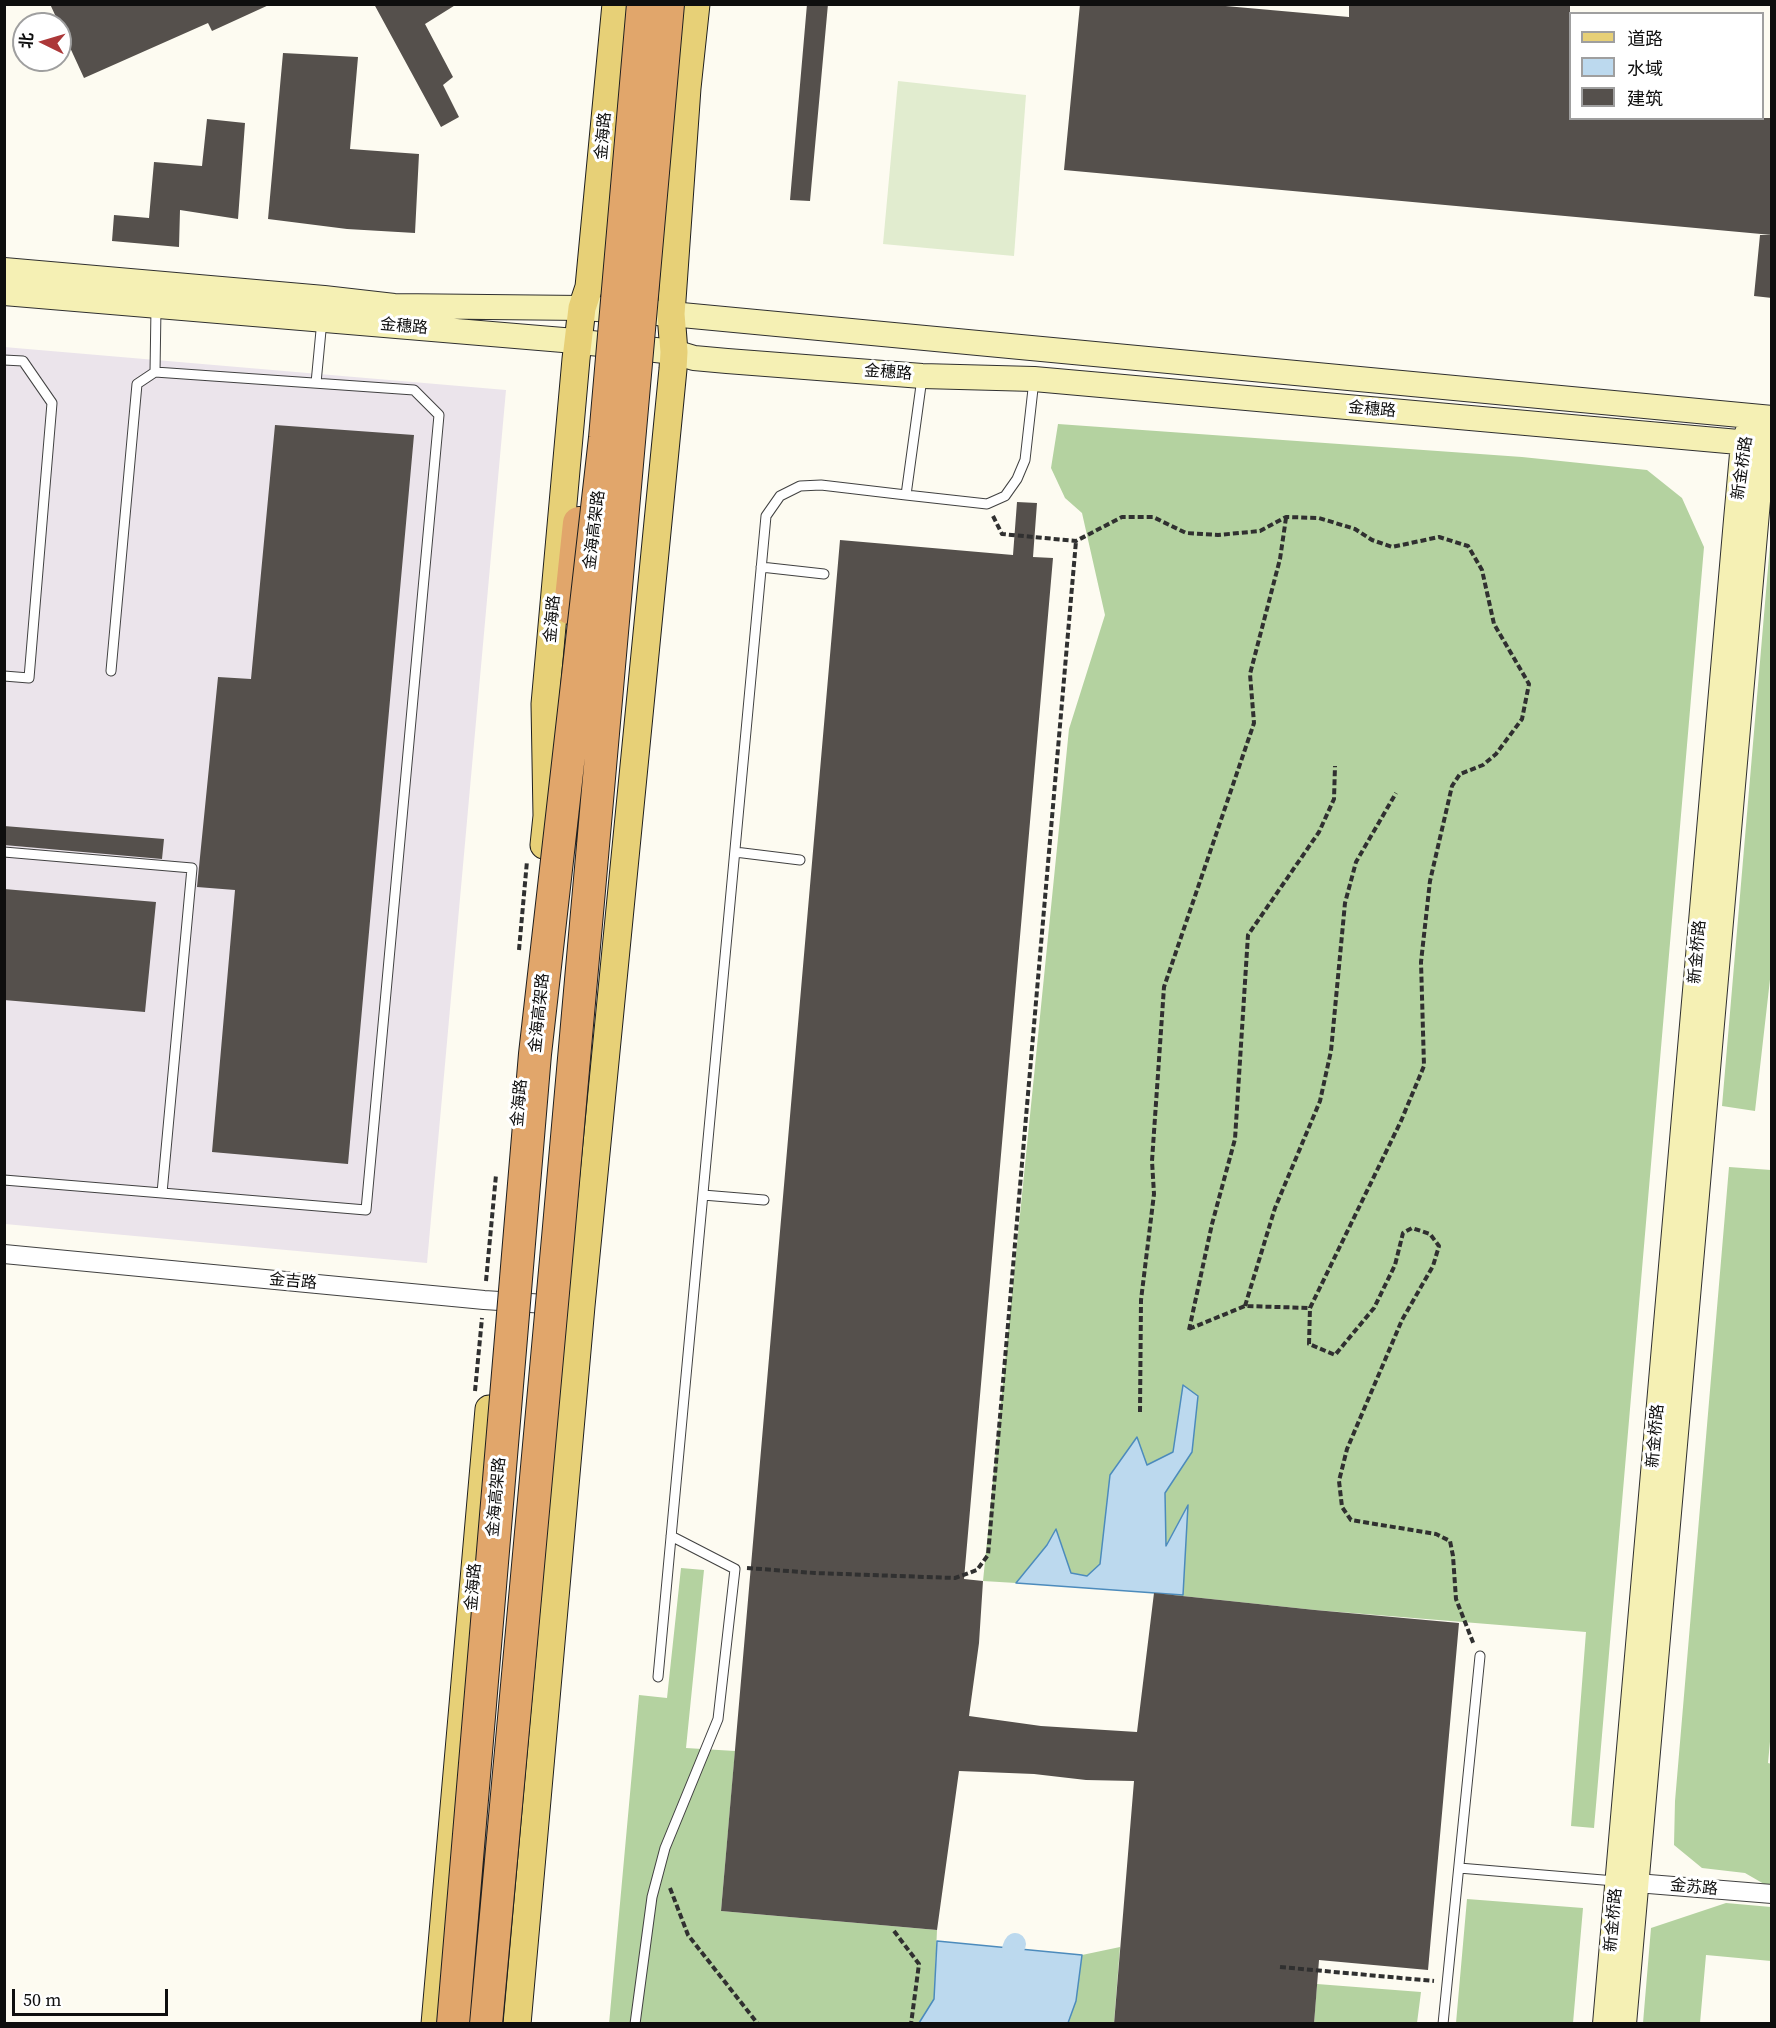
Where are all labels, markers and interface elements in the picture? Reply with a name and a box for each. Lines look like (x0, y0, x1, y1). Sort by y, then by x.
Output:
north arrow (12, 12, 72, 72)
legend (1569, 12, 1764, 120)
text: 道路 (1627, 26, 1663, 51)
text: 北 (14, 32, 38, 50)
text: 水域 (1627, 56, 1663, 81)
text: 建筑 (1627, 86, 1663, 111)
street label: 金海路 (592, 111, 616, 161)
street label: 金穗路 (379, 315, 429, 339)
street label: 金穗路 (863, 362, 913, 384)
street label: 金穗路 (1347, 398, 1397, 422)
street label: 新金桥路 (1729, 435, 1757, 501)
street label: 金海高架路 (581, 489, 609, 571)
street label: 金海路 (541, 594, 565, 644)
street label: 新金桥路 (1686, 919, 1710, 985)
street label: 金海高架路 (526, 972, 554, 1054)
street label: 金海路 (508, 1078, 532, 1128)
street label: 金吉路 (268, 1270, 318, 1294)
street label: 新金桥路 (1644, 1403, 1668, 1469)
street label: 金海高架路 (484, 1456, 510, 1538)
street label: 金海路 (462, 1562, 486, 1612)
street label: 金苏路 (1669, 1876, 1719, 1900)
street label: 新金桥路 (1602, 1887, 1626, 1953)
scale bar (15, 1977, 171, 2015)
text: 50 m (23, 1987, 61, 2012)

